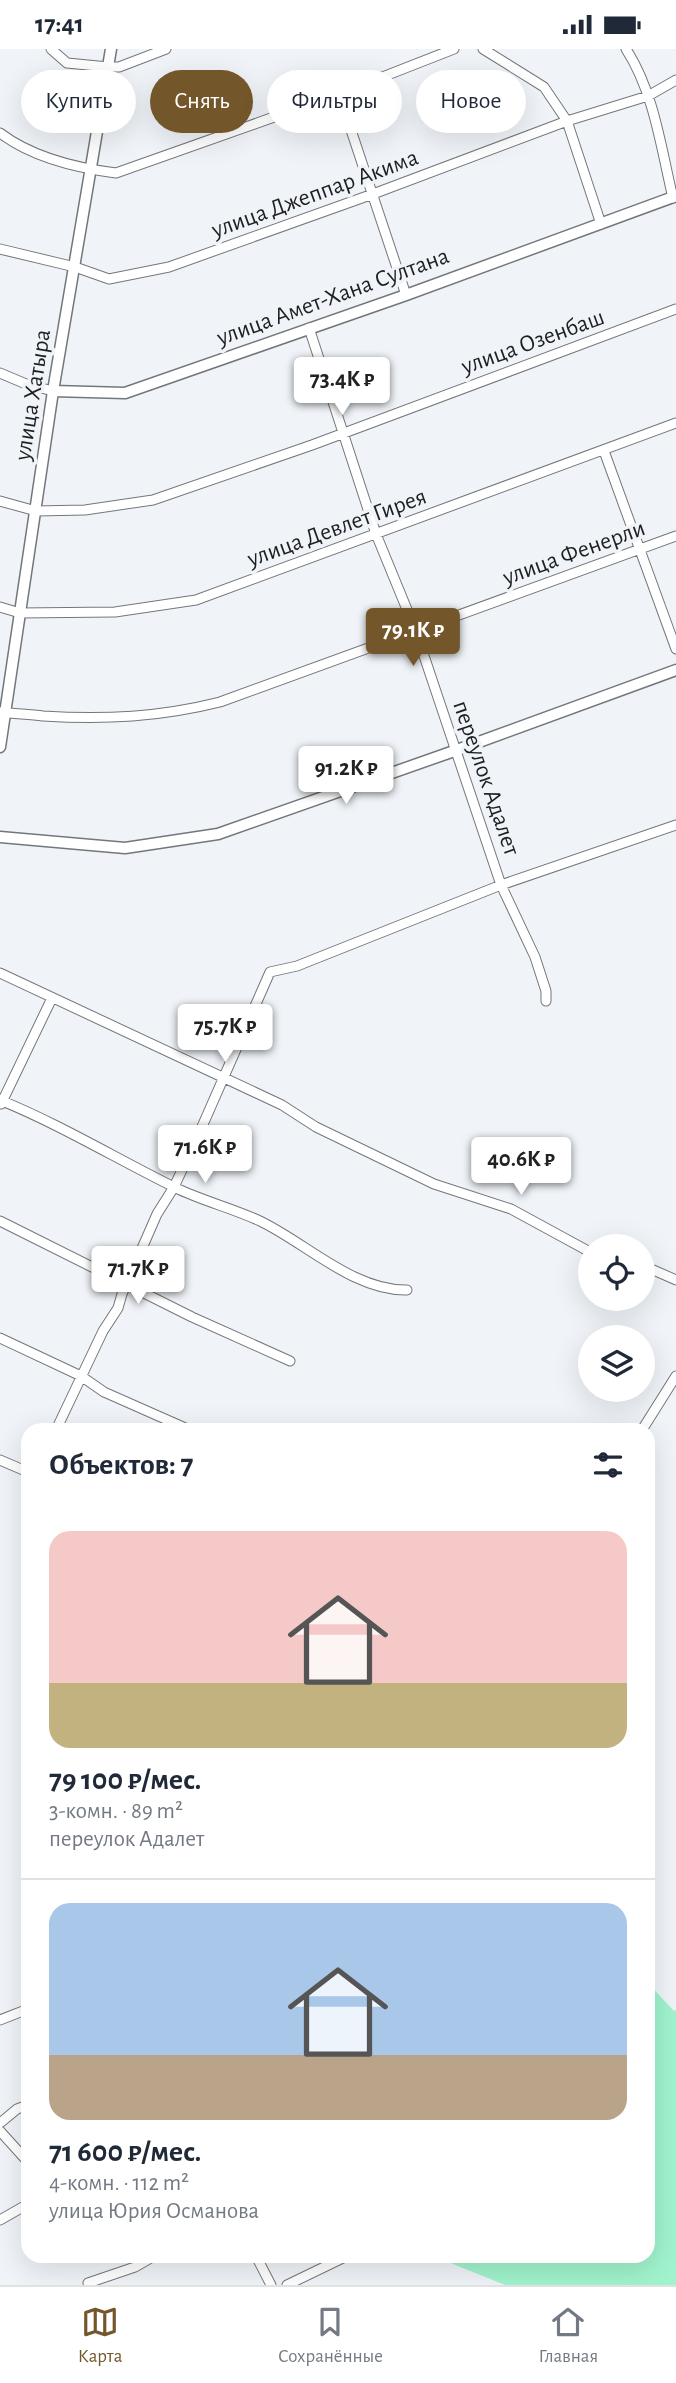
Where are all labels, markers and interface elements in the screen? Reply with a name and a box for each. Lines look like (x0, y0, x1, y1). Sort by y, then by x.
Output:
text: 17:41 (35, 11, 84, 37)
chip: Купить (21, 70, 136, 133)
chip: Снять (150, 70, 253, 133)
chip: Фильтры (267, 70, 402, 133)
chip: Новое (416, 70, 526, 133)
street label: улица Джеппар Акима (208, 145, 421, 243)
street label: улица Амет-Хана Султана (213, 244, 452, 351)
street label: улица Озенбаш (457, 305, 608, 379)
street label: улица Хатыра (11, 328, 55, 463)
pin: 73.4K ₽ (277, 357, 407, 417)
text: 73.4K ₽ (310, 368, 374, 391)
street label: улица Девлет Гирея (243, 484, 430, 572)
street label: улица Фенерли (499, 516, 648, 590)
pin: 79.1K ₽ (348, 609, 478, 668)
text: 79.1K ₽ (382, 619, 444, 642)
street label: переулок Адалет (448, 697, 524, 859)
pin: 91.2K ₽ (281, 747, 411, 806)
text: 91.2K ₽ (314, 757, 378, 780)
pin: 75.7K ₽ (160, 1005, 290, 1064)
text: 75.7K ₽ (194, 1015, 256, 1038)
pin: 71.6K ₽ (140, 1125, 270, 1185)
text: 71.6K ₽ (174, 1136, 236, 1159)
pin: 40.6K ₽ (456, 1137, 586, 1197)
text: 40.6K ₽ (487, 1148, 555, 1171)
map controls (578, 1234, 655, 1402)
button: locate (578, 1234, 655, 1311)
pin: 71.7K ₽ (73, 1247, 203, 1306)
text: 71.7K ₽ (107, 1257, 169, 1280)
button: layers (578, 1325, 655, 1402)
icon: filters (589, 1446, 627, 1484)
text: Объектов: 7 (49, 1450, 193, 1480)
icon: home (275, 1577, 401, 1703)
text: 79 100 ₽/мес. (49, 1765, 201, 1795)
text: 3-комн. · 89 m² (49, 1800, 183, 1823)
text: переулок Адалет (49, 1828, 204, 1851)
icon: home (275, 1949, 401, 2075)
text: 71 600 ₽/мес. (49, 2137, 201, 2167)
text: 4-комн. · 112 m² (49, 2172, 189, 2195)
text: улица Юрия Османова (49, 2200, 259, 2223)
tab: Карта (78, 2303, 122, 2368)
tab: Сохранённые (278, 2303, 383, 2368)
tab: Главная (539, 2303, 598, 2368)

